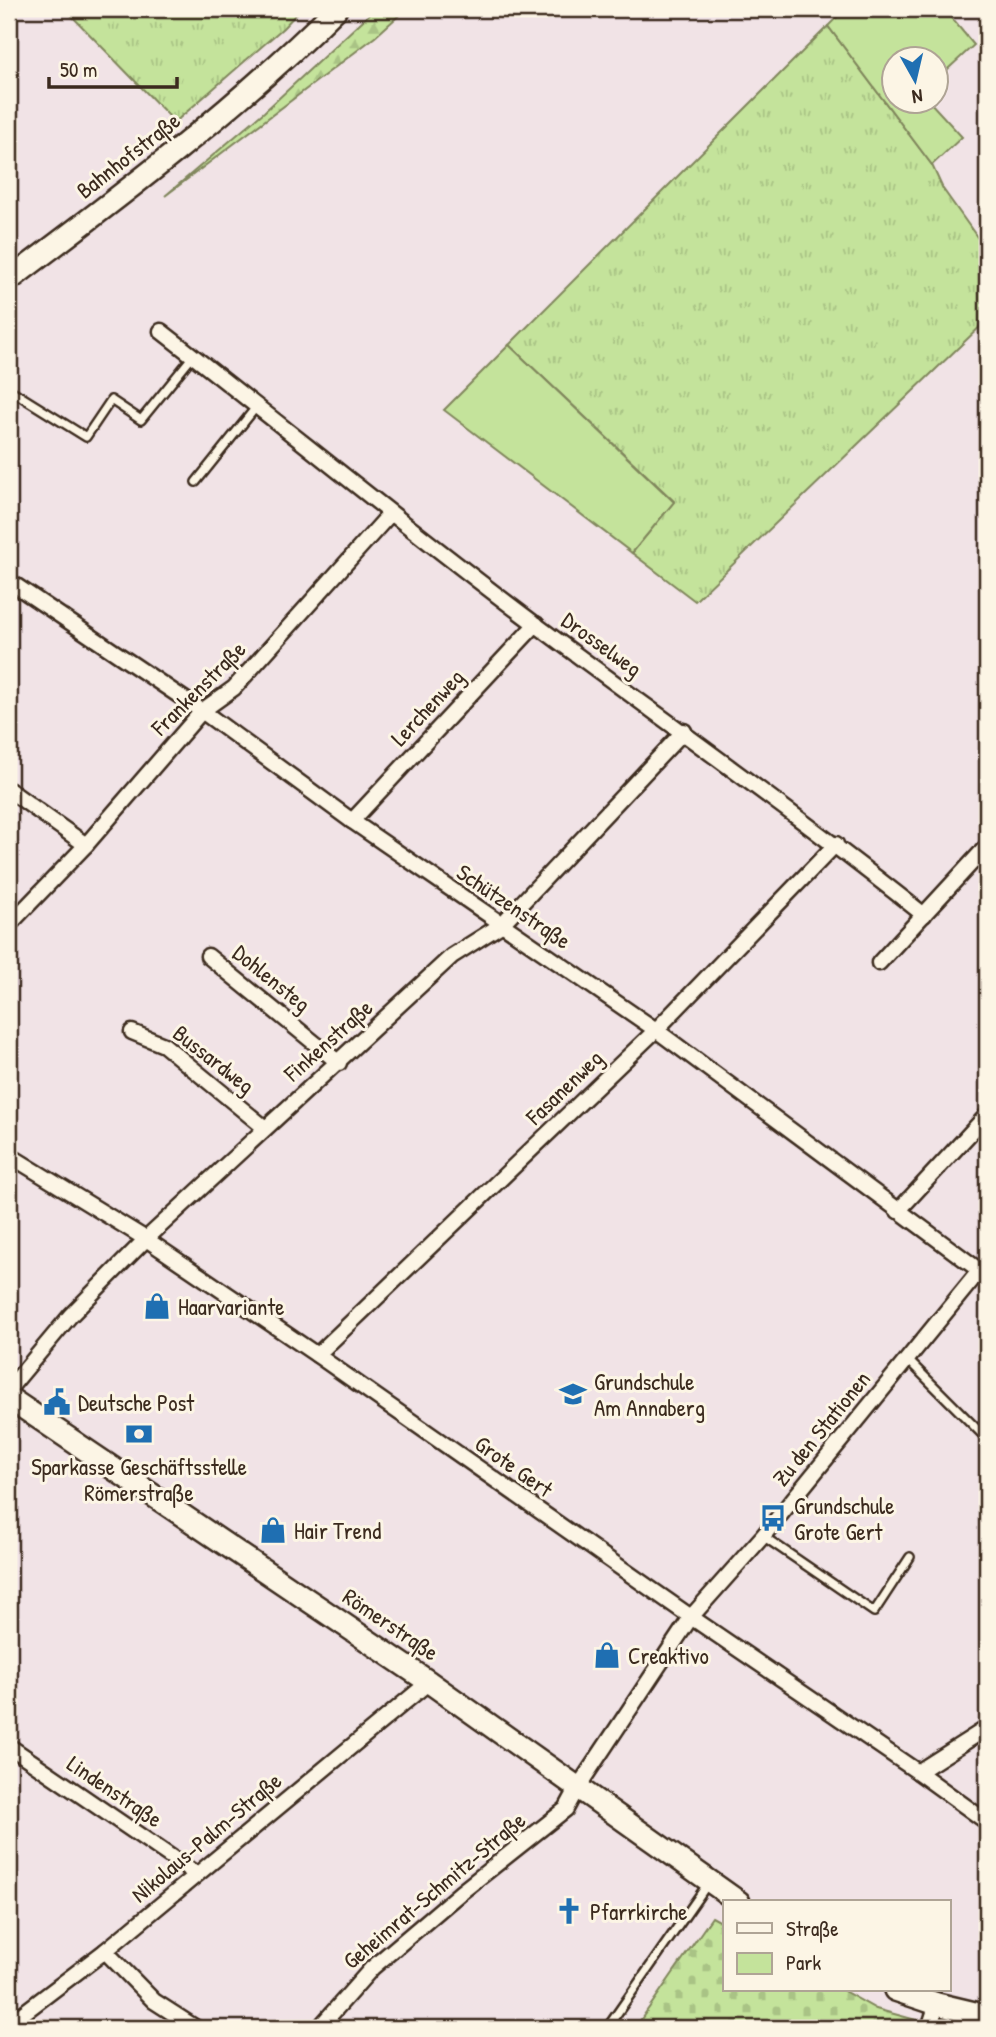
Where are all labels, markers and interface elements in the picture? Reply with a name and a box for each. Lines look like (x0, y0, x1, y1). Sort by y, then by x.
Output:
scale bar (49, 46, 177, 90)
north arrow (880, 46, 950, 116)
text: 50 m (60, 55, 97, 84)
text: N (911, 83, 924, 110)
street label: Bahnhofstraße (70, 105, 186, 205)
street label: Drosselweg (556, 604, 648, 684)
street label: Frankenstraße (143, 634, 252, 743)
street label: Lerchenweg (383, 662, 471, 752)
street label: Schützenstraße (451, 856, 577, 956)
street label: Dohlensteg (227, 937, 317, 1019)
street label: Finkenstraße (276, 992, 379, 1089)
street label: Bussardweg (167, 1017, 261, 1101)
street label: Fasanenweg (518, 1043, 609, 1132)
shop icon: Haarvariante (142, 1291, 172, 1321)
place label: Haarvariante (178, 1291, 284, 1322)
street label: Zu den Stationen (765, 1364, 877, 1492)
place label: Grundschule Am Annaberg (594, 1366, 705, 1423)
school or university icon: Grundschule Am Annaberg (558, 1379, 588, 1409)
public building icon: Deutsche Post (42, 1387, 72, 1417)
place label: Deutsche Post (78, 1387, 195, 1418)
bank icon: Sparkasse Geschäftsstelle Römerstraße (124, 1419, 154, 1449)
street label: Grote Gert (469, 1428, 560, 1505)
place label: Sparkasse Geschäftsstelle Römerstraße (31, 1451, 247, 1508)
place label: Grundschule Grote Gert (794, 1490, 894, 1547)
bus stop icon: Grundschule Grote Gert (758, 1503, 788, 1533)
shop icon: Hair Trend (258, 1515, 288, 1545)
place label: Hair Trend (294, 1515, 381, 1546)
street label: Römerstraße (337, 1581, 445, 1667)
shop icon: Creaktivo (592, 1640, 622, 1670)
place label: Creaktivo (628, 1640, 709, 1671)
street label: Lindenstraße (61, 1748, 169, 1834)
street label: Nikolaus-Palm-Straße (124, 1765, 288, 1909)
street label: Geheimrat-Schmitz-Straße (336, 1804, 532, 1976)
church icon: Pfarrkirche (554, 1896, 584, 1926)
place label: Pfarrkirche (590, 1896, 687, 1927)
legend (723, 1900, 950, 1992)
text: Straße (786, 1914, 839, 1943)
text: Park (786, 1948, 821, 1977)

